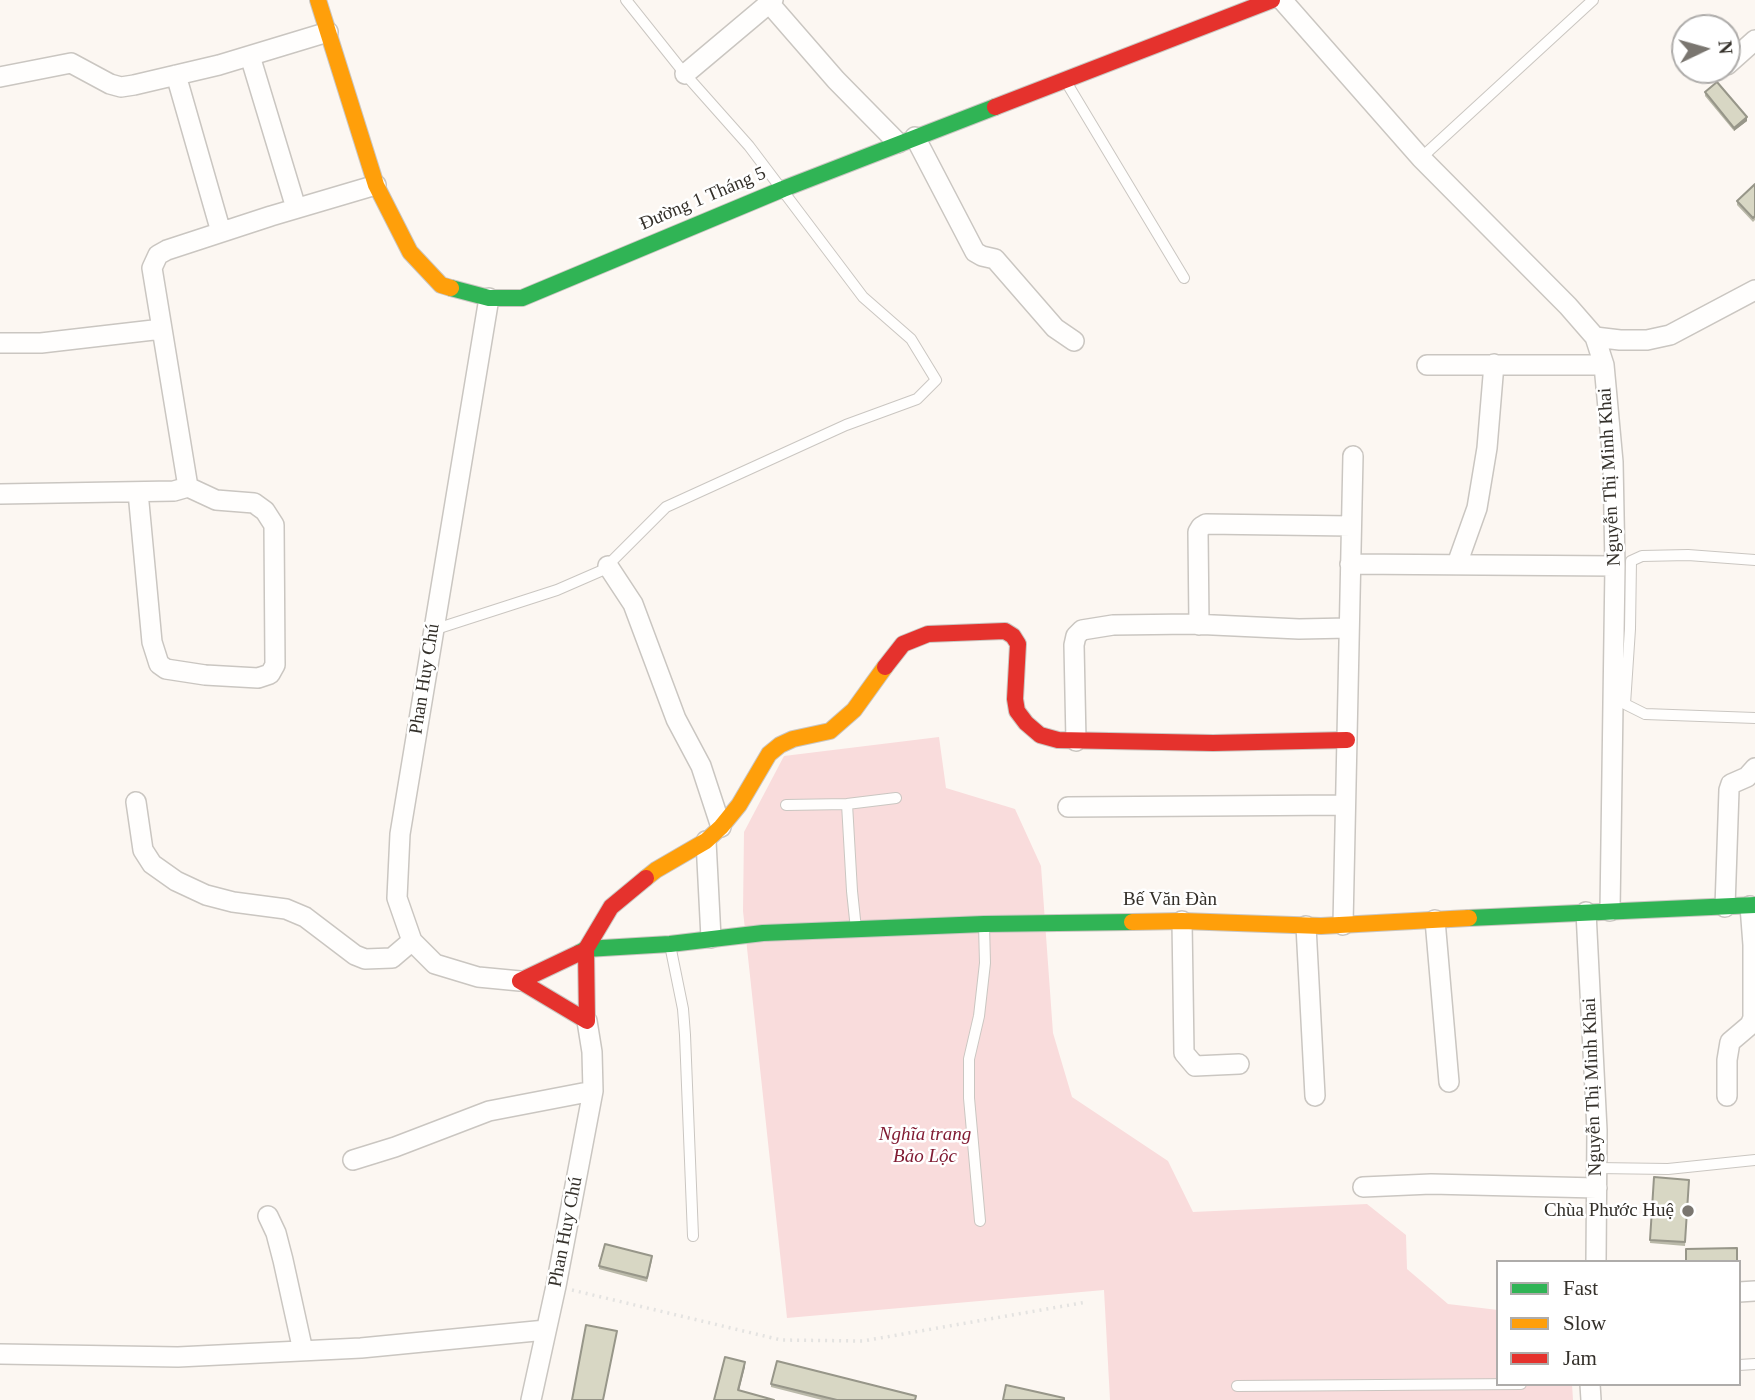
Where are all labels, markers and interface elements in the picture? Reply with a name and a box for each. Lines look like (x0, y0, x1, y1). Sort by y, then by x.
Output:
north arrow (1671, 14, 1741, 84)
text: N (1714, 40, 1736, 55)
street label: Đường 1 Tháng 5 (636, 162, 770, 236)
street label: Nguyễn Thị Minh Khai (1594, 387, 1626, 567)
street label: Phan Huy Chú (405, 622, 445, 736)
street label: Bế Văn Đàn (1123, 889, 1217, 911)
street label: Nguyễn Thị Minh Khai (1578, 997, 1608, 1177)
park label: Nghĩa trang Bảo Lộc (879, 1124, 971, 1168)
street label: Phan Huy Chú (544, 1175, 588, 1289)
place label: Chùa Phước Huệ (1544, 1200, 1674, 1222)
marker: Chùa Phước Huệ (1680, 1203, 1696, 1219)
legend (1496, 1260, 1741, 1386)
text: Fast (1563, 1276, 1598, 1300)
text: Slow (1563, 1311, 1606, 1335)
text: Jam (1563, 1346, 1597, 1370)

